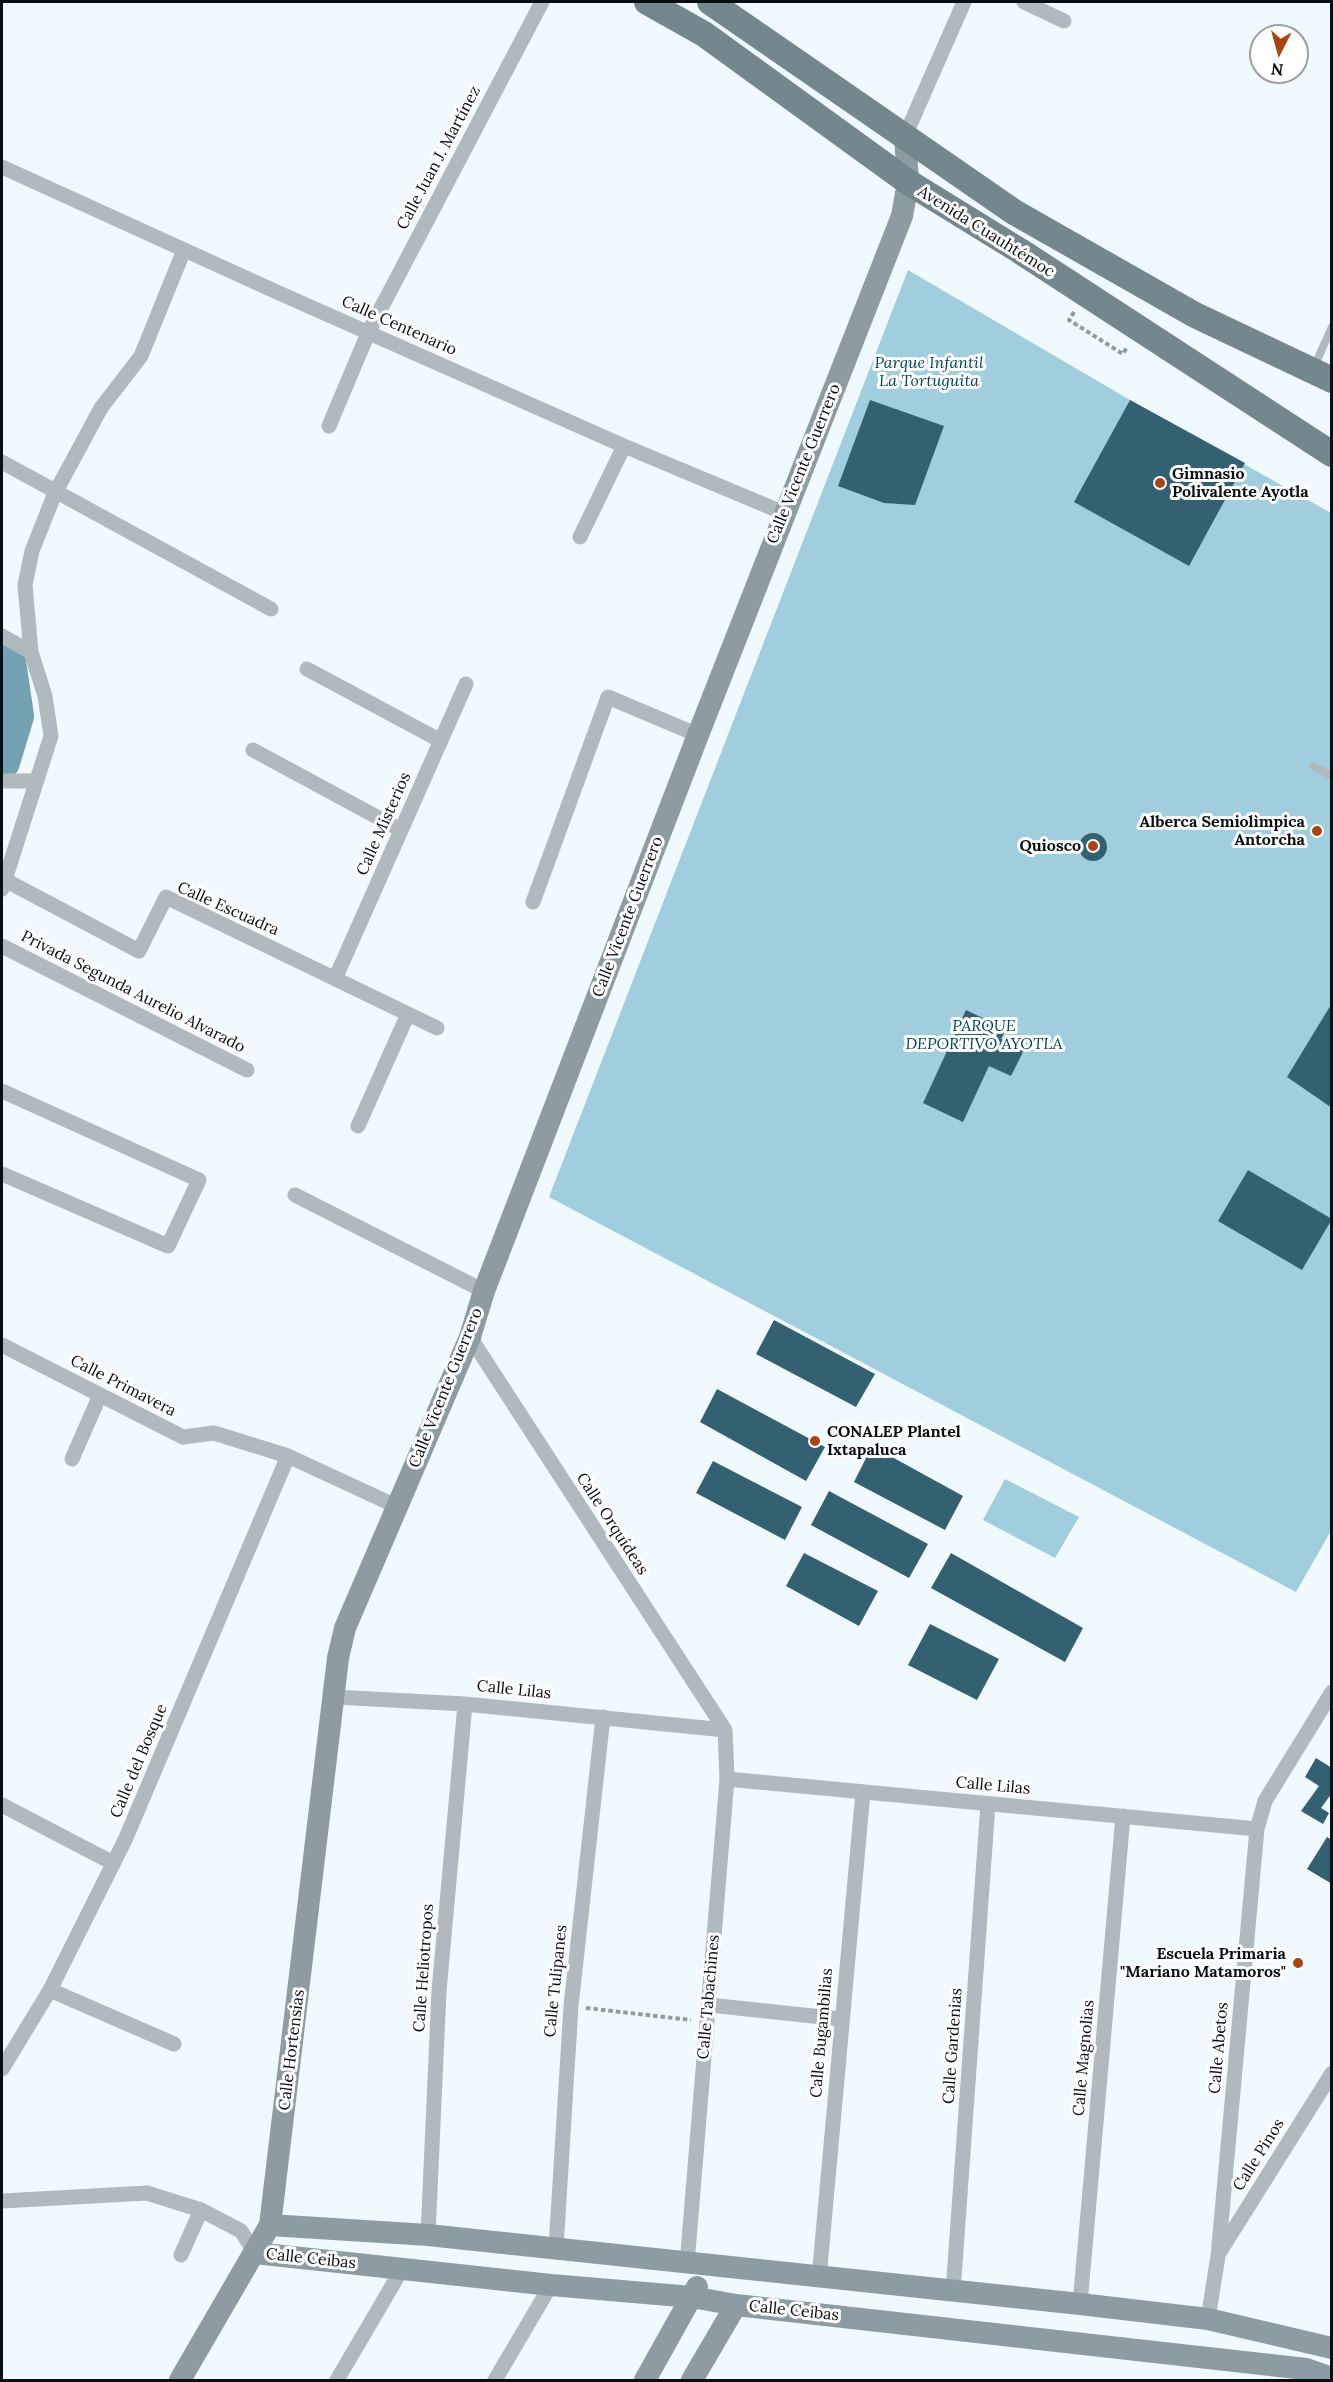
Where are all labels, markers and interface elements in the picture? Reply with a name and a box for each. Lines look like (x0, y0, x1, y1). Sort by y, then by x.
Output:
north arrow (1249, 24, 1309, 84)
text: N (1270, 59, 1285, 81)
street label: Calle Juan J. Martínez (393, 83, 485, 233)
street label: Avenida Cuauhtémoc (914, 182, 1058, 282)
street label: Calle Centenario (338, 292, 460, 360)
park label: Parque Infantil La Tortuguita (874, 353, 984, 391)
street label: Calle Vicente Guerrero (763, 381, 845, 547)
place label: Gimnasio Polivalente Ayotla (1172, 464, 1309, 502)
marker: Gimnasio Polivalente Ayotla (1153, 476, 1167, 490)
street label: Calle Misterios (353, 770, 415, 878)
place label: Alberca Semiolìmpica Antorcha (1140, 812, 1305, 850)
marker: Alberca Semiolìmpica Antorcha (1310, 824, 1324, 838)
street label: Calle Vicente Guerrero (588, 834, 668, 1000)
place label: Quiosco (1019, 836, 1081, 856)
marker: Quiosco (1086, 839, 1100, 853)
street label: Calle Escuadra (174, 878, 282, 940)
street label: Privada Segunda Aurelio Alvarado (18, 927, 248, 1057)
park label: PARQUE DEPORTIVO AYOTLA (905, 1016, 1063, 1054)
street label: Calle Vicente Guerrero (405, 1305, 487, 1471)
street label: Calle Primavera (67, 1351, 179, 1421)
place label: CONALEP Plantel Ixtapaluca (827, 1422, 961, 1460)
marker: CONALEP Plantel Ixtapaluca (808, 1434, 822, 1448)
street label: Calle Orquídeas (572, 1469, 652, 1579)
street label: Calle Lilas (476, 1677, 552, 1703)
street label: Calle del Bosque (106, 1701, 172, 1821)
street label: Calle Lilas (955, 1773, 1031, 1799)
street label: Calle Heliotropos (410, 1903, 438, 2033)
street label: Calle Tulipanes (541, 1924, 571, 2038)
street label: Calle Tabachines (694, 1934, 724, 2060)
place label: Escuela Primaria "Mariano Matamoros" (1120, 1944, 1286, 1982)
marker: Escuela Primaria "Mariano Matamoros" (1291, 1956, 1305, 1970)
street label: Calle Bugambilias (807, 1967, 837, 2099)
street label: Calle Gardenias (939, 1987, 967, 2105)
street label: Calle Hortensias (275, 1988, 309, 2112)
street label: Calle Magnolias (1069, 1999, 1099, 2117)
street label: Calle Abetos (1205, 2001, 1233, 2095)
street label: Calle Pinos (1229, 2115, 1289, 2195)
street label: Calle Ceibas (265, 2245, 357, 2273)
street label: Calle Ceibas (748, 2297, 840, 2325)

